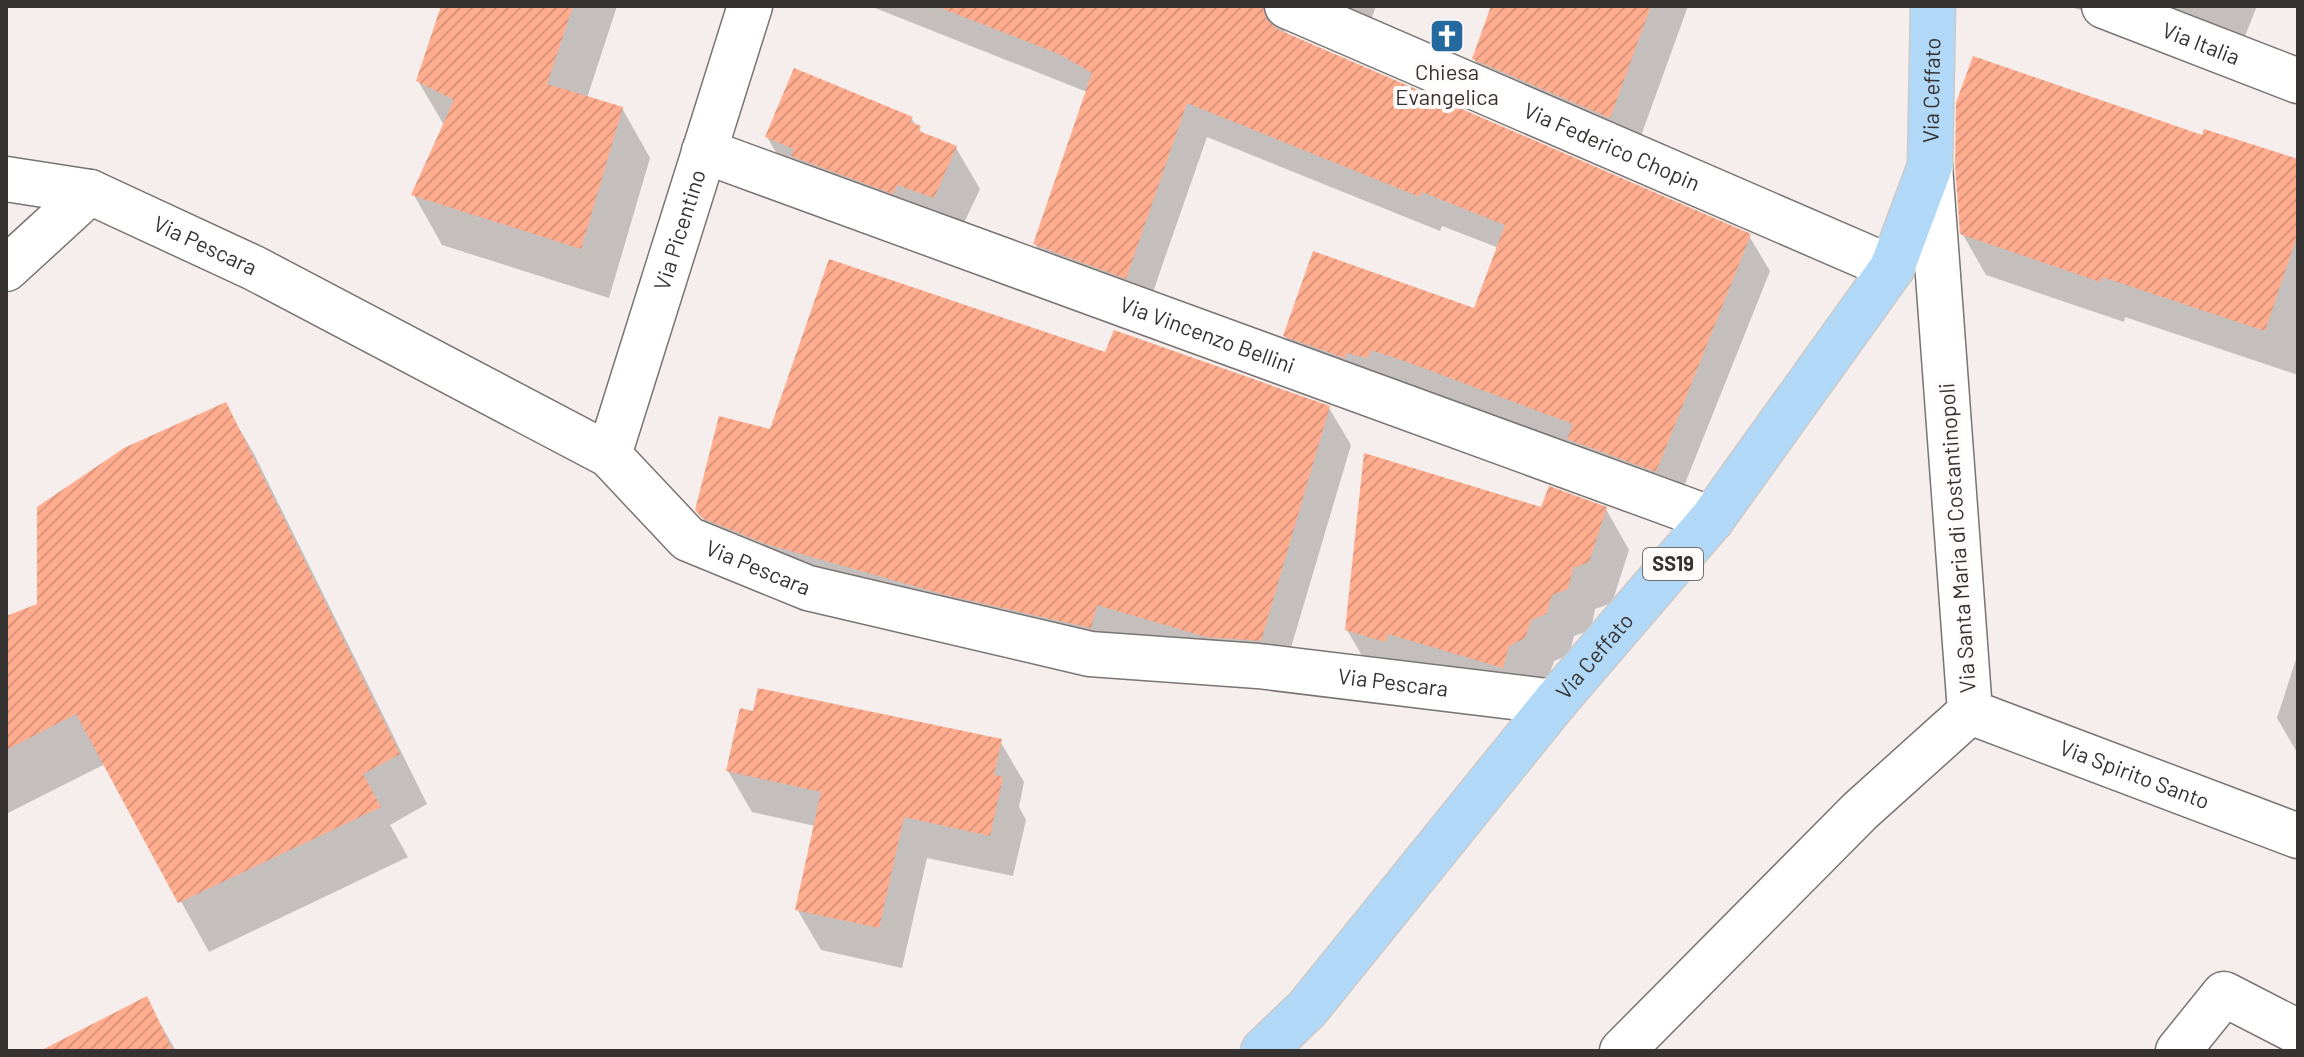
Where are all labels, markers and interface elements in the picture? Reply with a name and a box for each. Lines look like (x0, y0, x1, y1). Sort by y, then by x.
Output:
street label: Via Italia (2159, 16, 2244, 69)
church icon: Chiesa Evangelica (1428, 17, 1466, 55)
street label: Via Ceffato (1916, 37, 1944, 143)
place label: Chiesa Evangelica (1395, 58, 1499, 109)
street label: Via Federico Chopin (1520, 96, 1704, 195)
street label: Via Picentino (648, 166, 710, 293)
street label: Via Pescara (150, 209, 261, 280)
street label: Via Vincenzo Bellini (1117, 290, 1299, 378)
street label: Via Santa Maria di Costantinopoli (1932, 382, 1980, 694)
street label: Via Pescara (702, 534, 815, 600)
road number: SS19 (1643, 548, 1703, 580)
street label: Via Ceffato (1549, 607, 1638, 704)
street label: Via Pescara (1337, 662, 1450, 701)
street label: Via Spirito Santo (2056, 733, 2214, 813)

